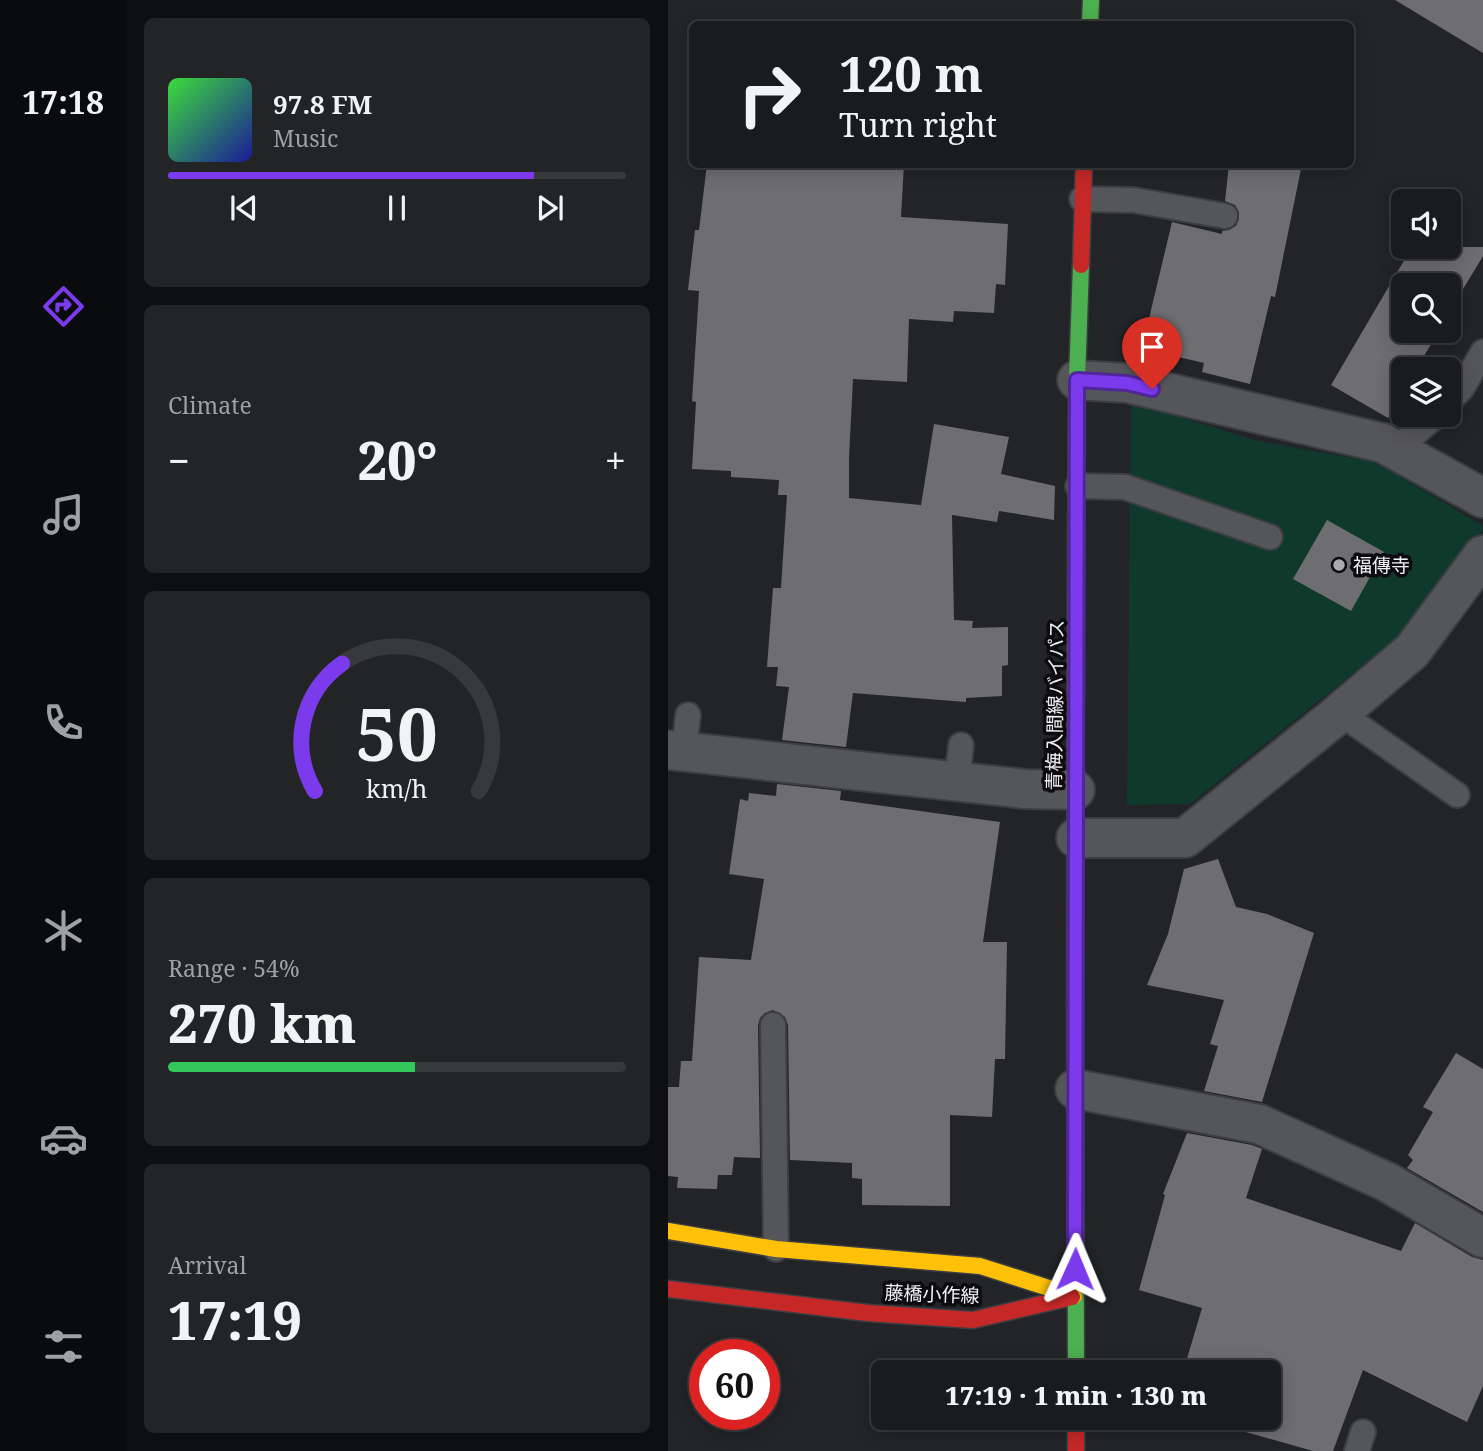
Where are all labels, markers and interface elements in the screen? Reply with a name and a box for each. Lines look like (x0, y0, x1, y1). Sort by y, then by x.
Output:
text: 120 m (839, 40, 983, 106)
icon: right (724, 49, 815, 140)
text: 17:18 (22, 80, 104, 123)
text: 97.8 FM (273, 86, 372, 122)
text: Turn right (839, 103, 997, 146)
text: Music (273, 122, 338, 154)
icon: previous (225, 189, 263, 227)
icon: pause (378, 189, 416, 227)
icon: next (531, 189, 569, 227)
map controls (1391, 189, 1461, 427)
button: sound (1391, 189, 1461, 259)
button: search (1391, 273, 1461, 343)
icon: directions (39, 282, 88, 331)
pin (1122, 317, 1182, 389)
icon: arrive (1133, 328, 1171, 366)
button: layers (1391, 357, 1461, 427)
text: Climate (168, 389, 252, 421)
text: 20° (357, 424, 437, 495)
text: − (168, 434, 190, 486)
text: + (605, 434, 626, 486)
icon: music (39, 490, 88, 539)
place label: 福傳寺 (1353, 552, 1410, 578)
marker: 福傳寺 (1331, 557, 1347, 573)
street label: 青梅入間線バイパス (1041, 619, 1069, 791)
text: 50 (356, 684, 438, 783)
icon: phone (39, 698, 88, 747)
text: km/h (366, 771, 428, 805)
icon: climate (39, 906, 88, 955)
text: Range · 54% (168, 952, 300, 984)
text: 270 km (168, 987, 356, 1058)
icon: car (39, 1114, 88, 1163)
position arrow (1038, 1232, 1112, 1306)
text: Arrival (168, 1249, 247, 1281)
street label: 藤橋小作線 (884, 1279, 980, 1309)
text: 17:19 (168, 1284, 302, 1355)
icon: filters (39, 1322, 88, 1371)
speed limit sign: 60 (689, 1339, 780, 1430)
text: 17:19 · 1 min · 130 m (945, 1377, 1207, 1413)

